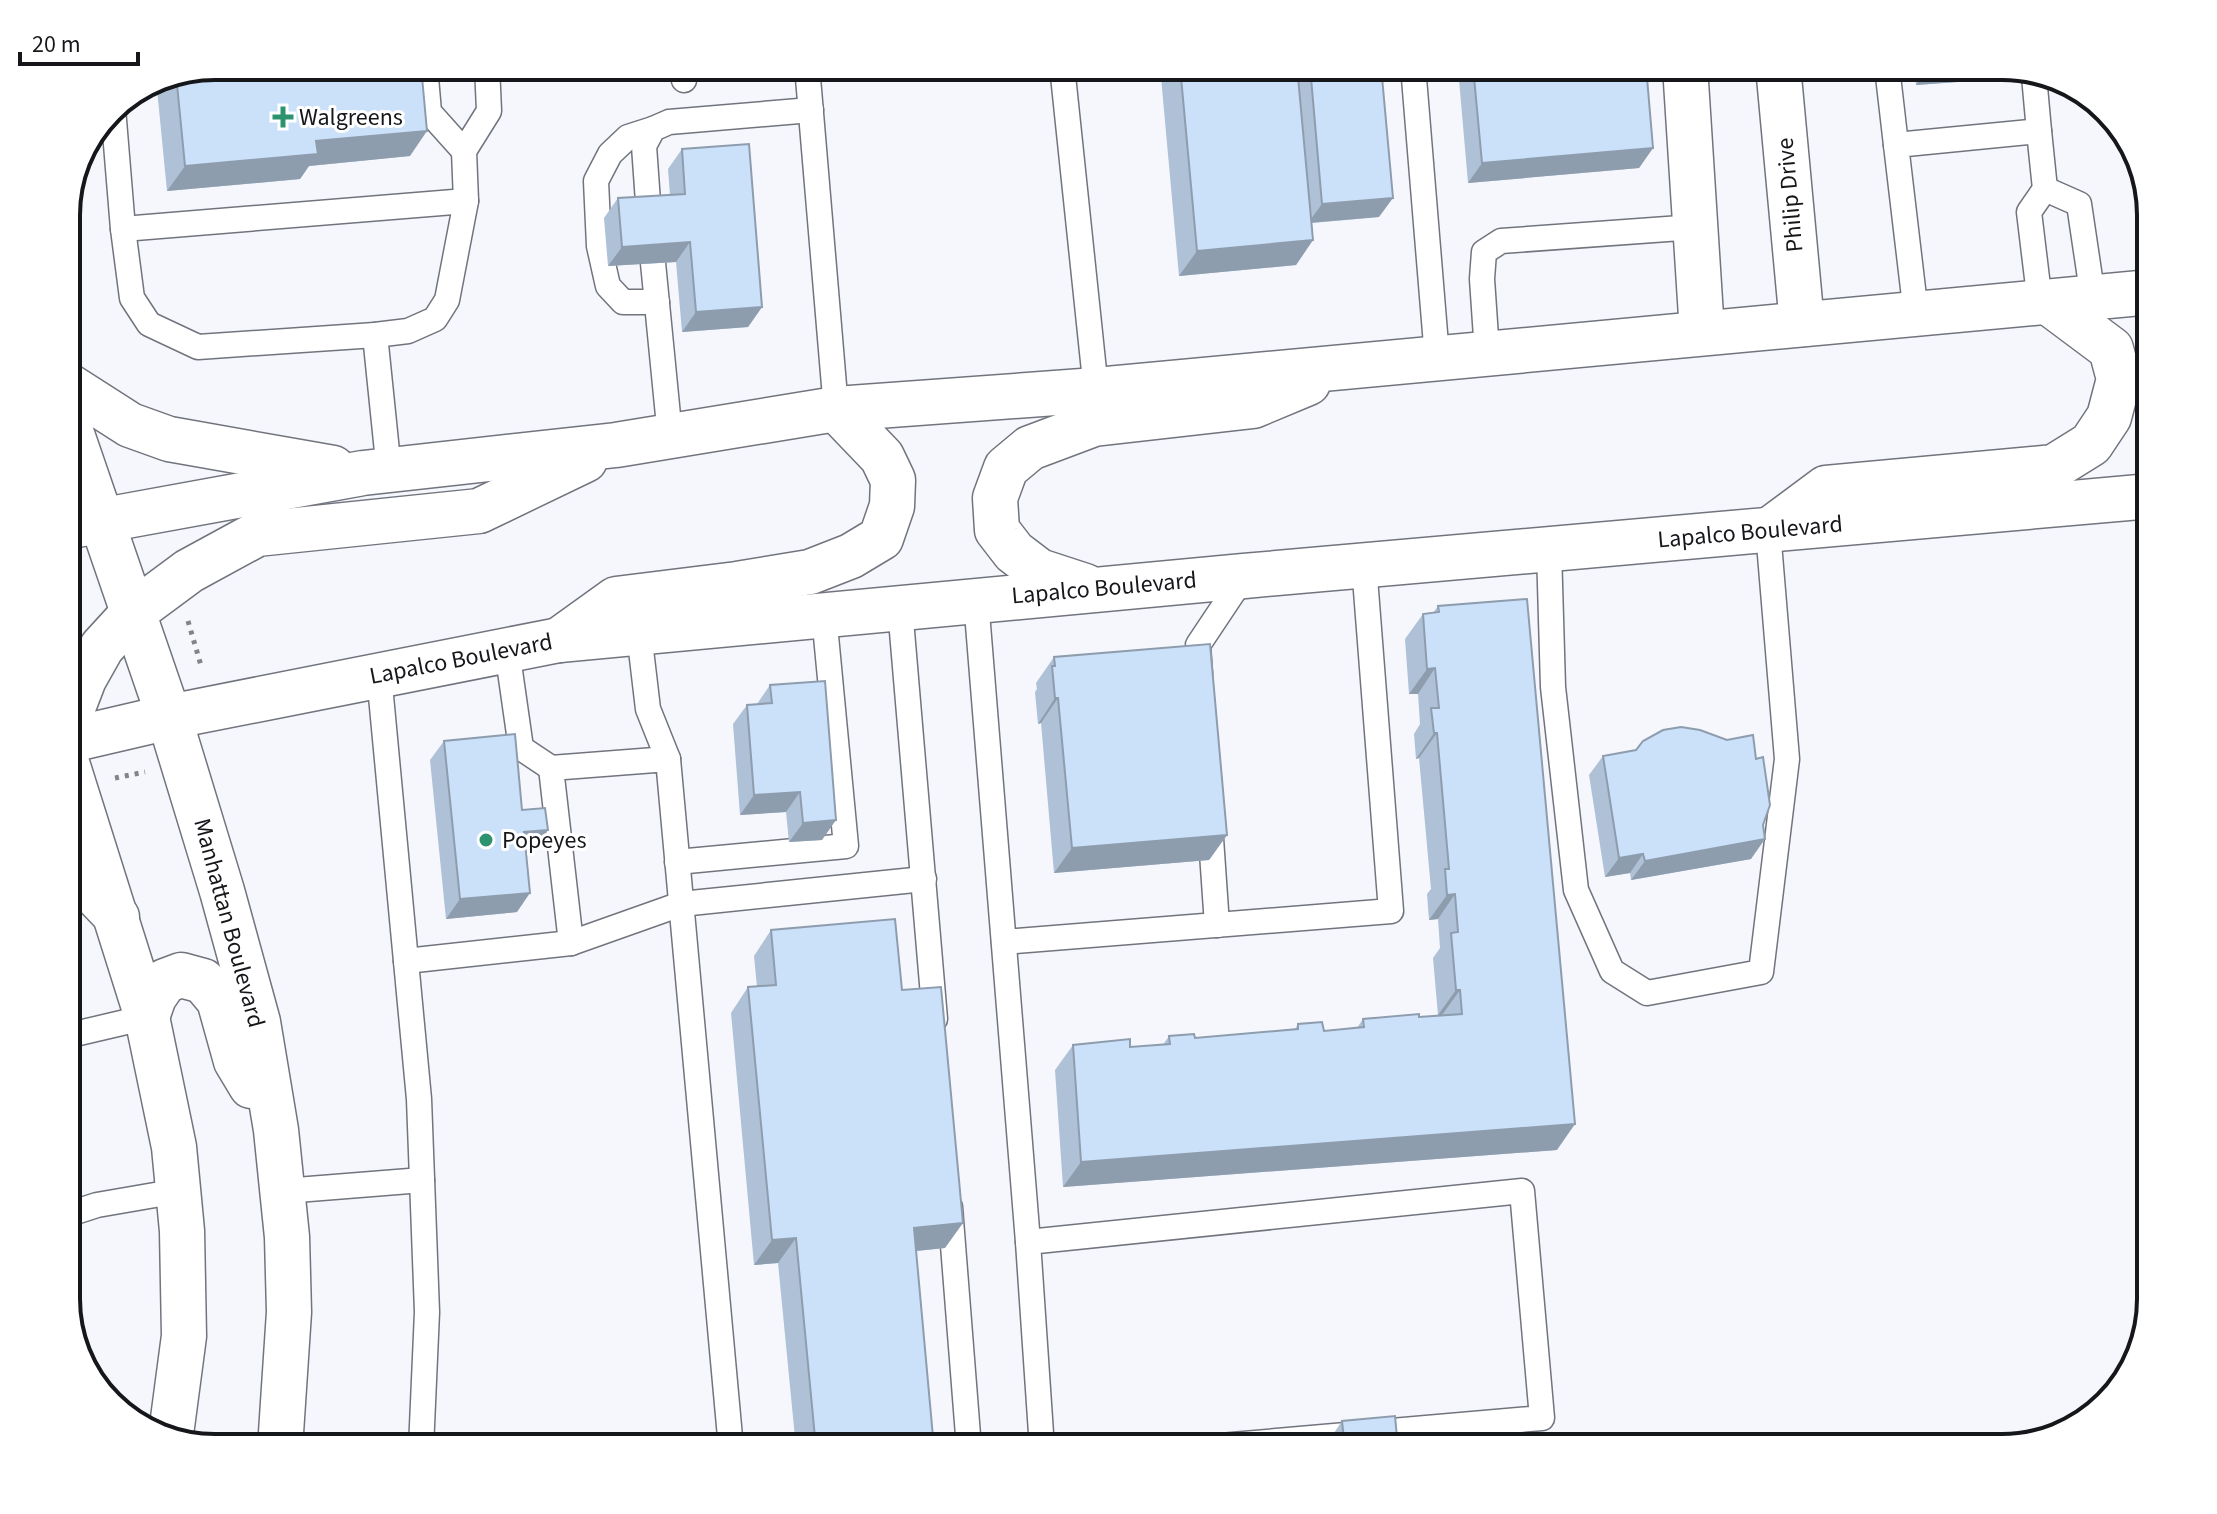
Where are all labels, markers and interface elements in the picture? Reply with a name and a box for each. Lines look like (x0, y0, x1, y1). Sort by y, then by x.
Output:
scale bar (20, 16, 138, 66)
text: 20 m (32, 27, 81, 62)
place label: Walgreens (299, 100, 403, 135)
marker: Walgreens (274, 108, 292, 126)
street label: Philip Drive (1768, 136, 1812, 254)
street label: Lapalco Boulevard (1656, 506, 1844, 558)
street label: Lapalco Boulevard (1010, 562, 1198, 614)
street label: Lapalco Boulevard (366, 624, 556, 694)
street label: Manhattan Boulevard (184, 814, 274, 1032)
place label: Popeyes (502, 823, 586, 858)
marker: Popeyes (477, 831, 495, 849)

